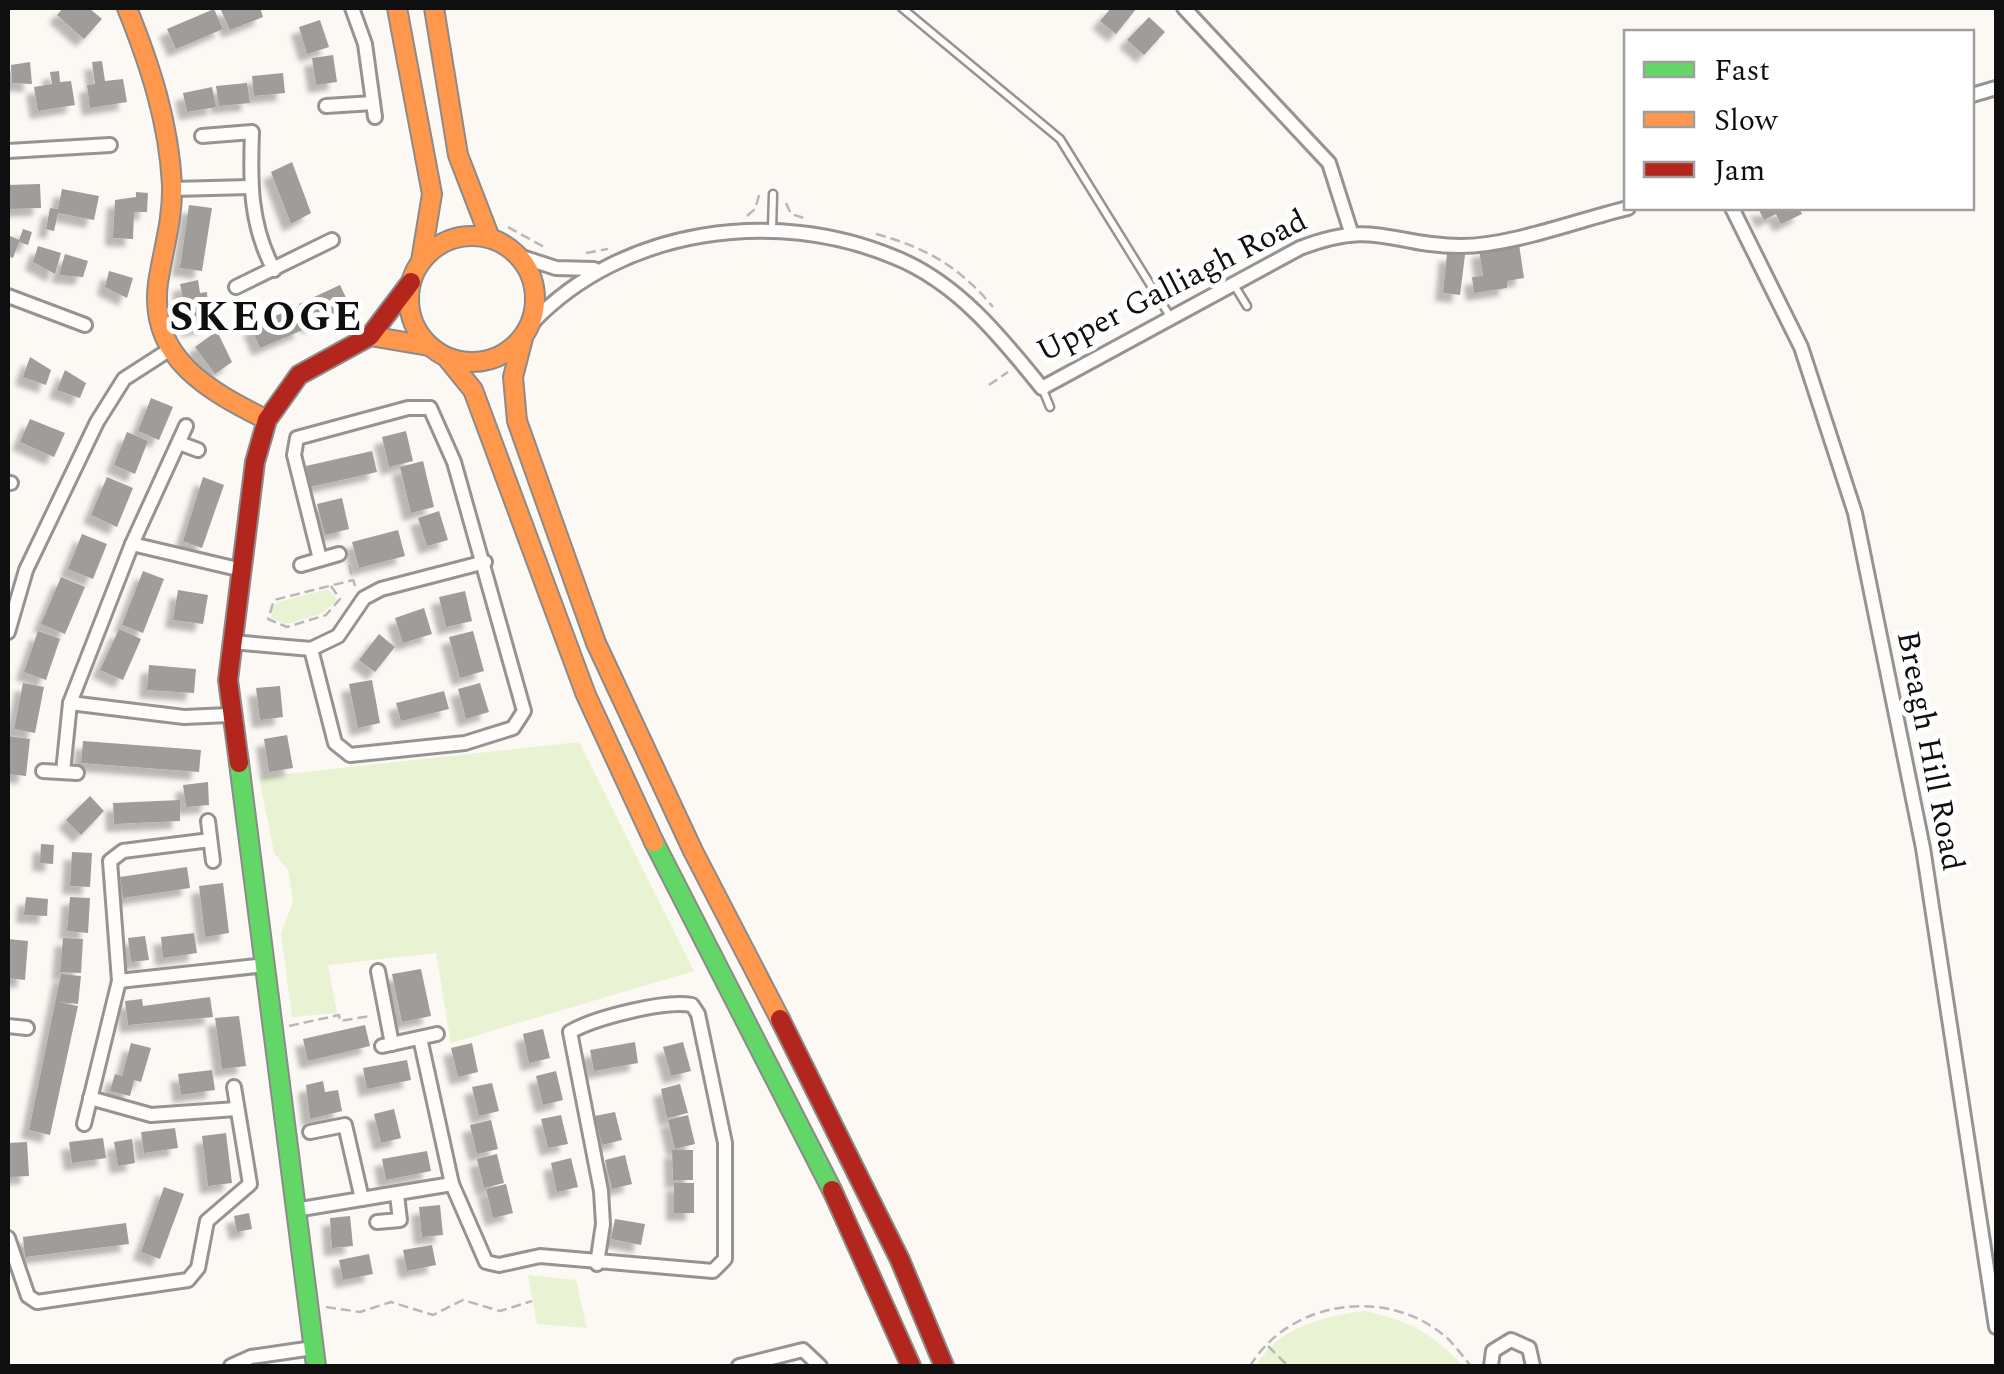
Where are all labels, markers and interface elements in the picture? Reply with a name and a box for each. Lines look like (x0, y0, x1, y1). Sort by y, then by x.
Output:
legend (1624, 30, 1974, 210)
text: Fast (1714, 48, 1770, 94)
text: Slow (1714, 98, 1779, 144)
text: Jam (1714, 148, 1765, 194)
street label: Upper Galliagh Road (1028, 196, 1316, 376)
district label: SKEOGE (170, 286, 364, 349)
street label: Breagh Hill Road (1883, 627, 1977, 875)

